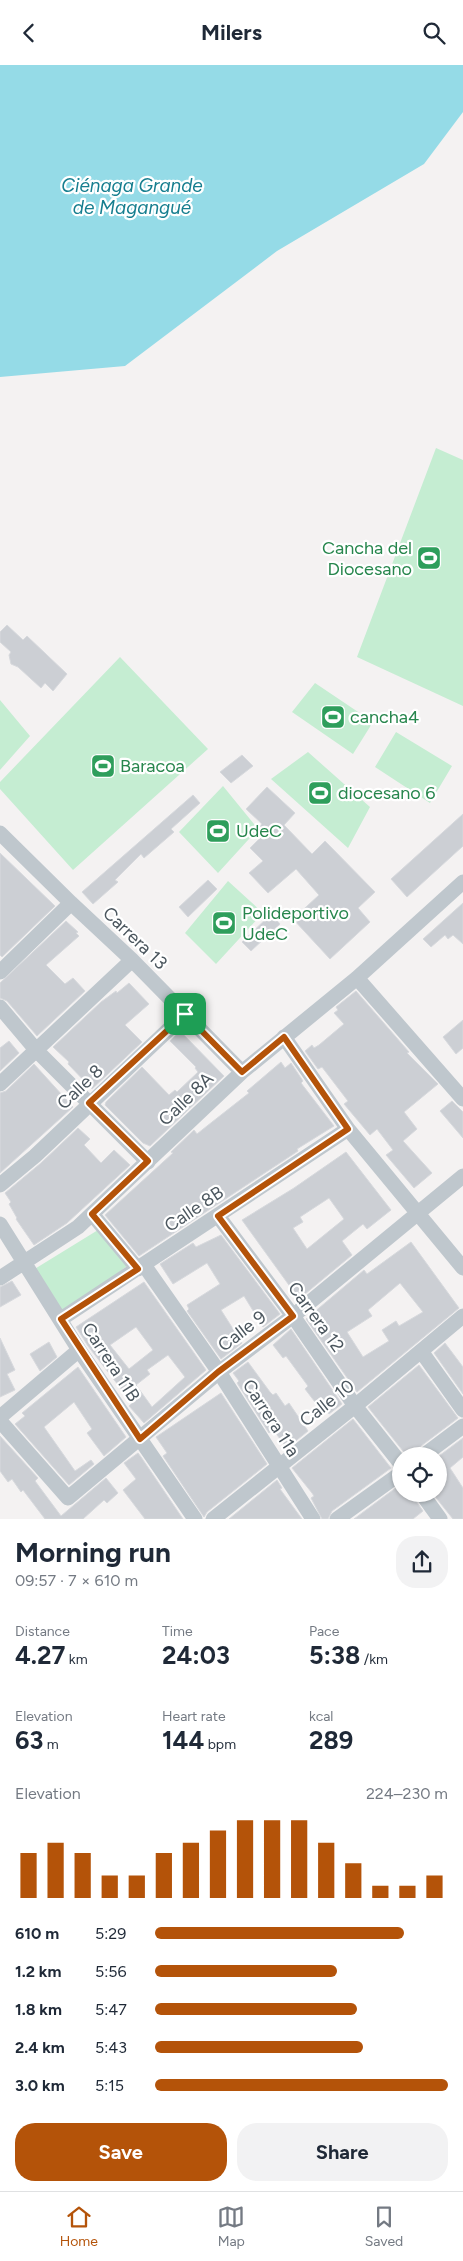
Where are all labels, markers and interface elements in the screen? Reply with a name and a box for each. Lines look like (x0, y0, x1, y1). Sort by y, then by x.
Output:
icon: back (15, 19, 43, 47)
text: Milers (201, 19, 262, 46)
icon: search (420, 19, 448, 47)
water label: Ciénaga Grande de Magangué (61, 174, 203, 219)
place label: Cancha del Diocesano (322, 537, 412, 580)
sports icon: Cancha del Diocesano (416, 545, 442, 571)
sports icon: cancha4 (320, 704, 346, 730)
place label: cancha4 (350, 706, 419, 728)
sports icon: Baracoa (90, 753, 116, 779)
place label: Baracoa (120, 755, 185, 777)
sports icon: diocesano 6 (307, 780, 333, 806)
place label: diocesano 6 (338, 782, 435, 804)
sports icon: UdeC (205, 818, 231, 844)
place label: UdeC (236, 820, 282, 842)
street label: Carrera 13 (98, 902, 172, 974)
place label: Polideportivo UdeC (242, 902, 349, 945)
sports icon: Polideportivo UdeC (211, 910, 237, 936)
pin (164, 993, 206, 1035)
icon: arrive (171, 1000, 199, 1028)
street label: Calle 8 (52, 1060, 108, 1114)
street label: Calle 8A (154, 1068, 218, 1130)
street label: Calle 8B (160, 1181, 228, 1237)
street label: Carrera 12 (283, 1278, 349, 1356)
street label: Calle 9 (214, 1306, 270, 1356)
street label: Carrera 11B (77, 1318, 145, 1406)
street label: Carrera 11a (238, 1375, 304, 1461)
street label: Calle 10 (295, 1375, 359, 1431)
map controls (392, 1447, 447, 1502)
button: locate (392, 1447, 447, 1502)
text: Morning run (15, 1535, 171, 1569)
button: share (396, 1536, 448, 1588)
text: 09:57 · 7 × 610 m (15, 1571, 138, 1590)
text: Distance (15, 1623, 70, 1640)
text: Time (162, 1623, 193, 1640)
text: Pace (309, 1623, 339, 1640)
text: 4.27 (15, 1640, 65, 1670)
text: 24:03 (162, 1640, 230, 1670)
text: 5:38 (309, 1640, 360, 1670)
text: km (65, 1651, 88, 1668)
text: /km (360, 1651, 388, 1668)
text: Elevation (15, 1708, 73, 1725)
text: Heart rate (162, 1708, 226, 1725)
text: kcal (309, 1708, 333, 1725)
text: 63 (15, 1725, 43, 1755)
text: 144 (162, 1725, 204, 1755)
text: 289 (309, 1725, 353, 1755)
text: m (43, 1736, 59, 1753)
text: bpm (204, 1736, 236, 1753)
text: Elevation (15, 1784, 81, 1803)
text: 224–230 m (366, 1784, 448, 1803)
text: 610 m (15, 1924, 59, 1943)
text: 5:29 (95, 1924, 126, 1943)
text: 1.2 km (15, 1962, 61, 1981)
text: 5:56 (95, 1962, 127, 1981)
text: 1.8 km (15, 2000, 62, 2019)
text: 5:47 (95, 2000, 127, 2019)
text: 2.4 km (15, 2038, 65, 2057)
text: 5:43 (95, 2038, 127, 2057)
text: 3.0 km (15, 2076, 65, 2095)
text: 5:15 (95, 2076, 124, 2095)
button: Save (15, 2123, 227, 2181)
button: Share (237, 2123, 448, 2181)
tab: Home (60, 2203, 98, 2250)
tab: Map (217, 2203, 245, 2250)
tab: Saved (365, 2203, 403, 2250)

